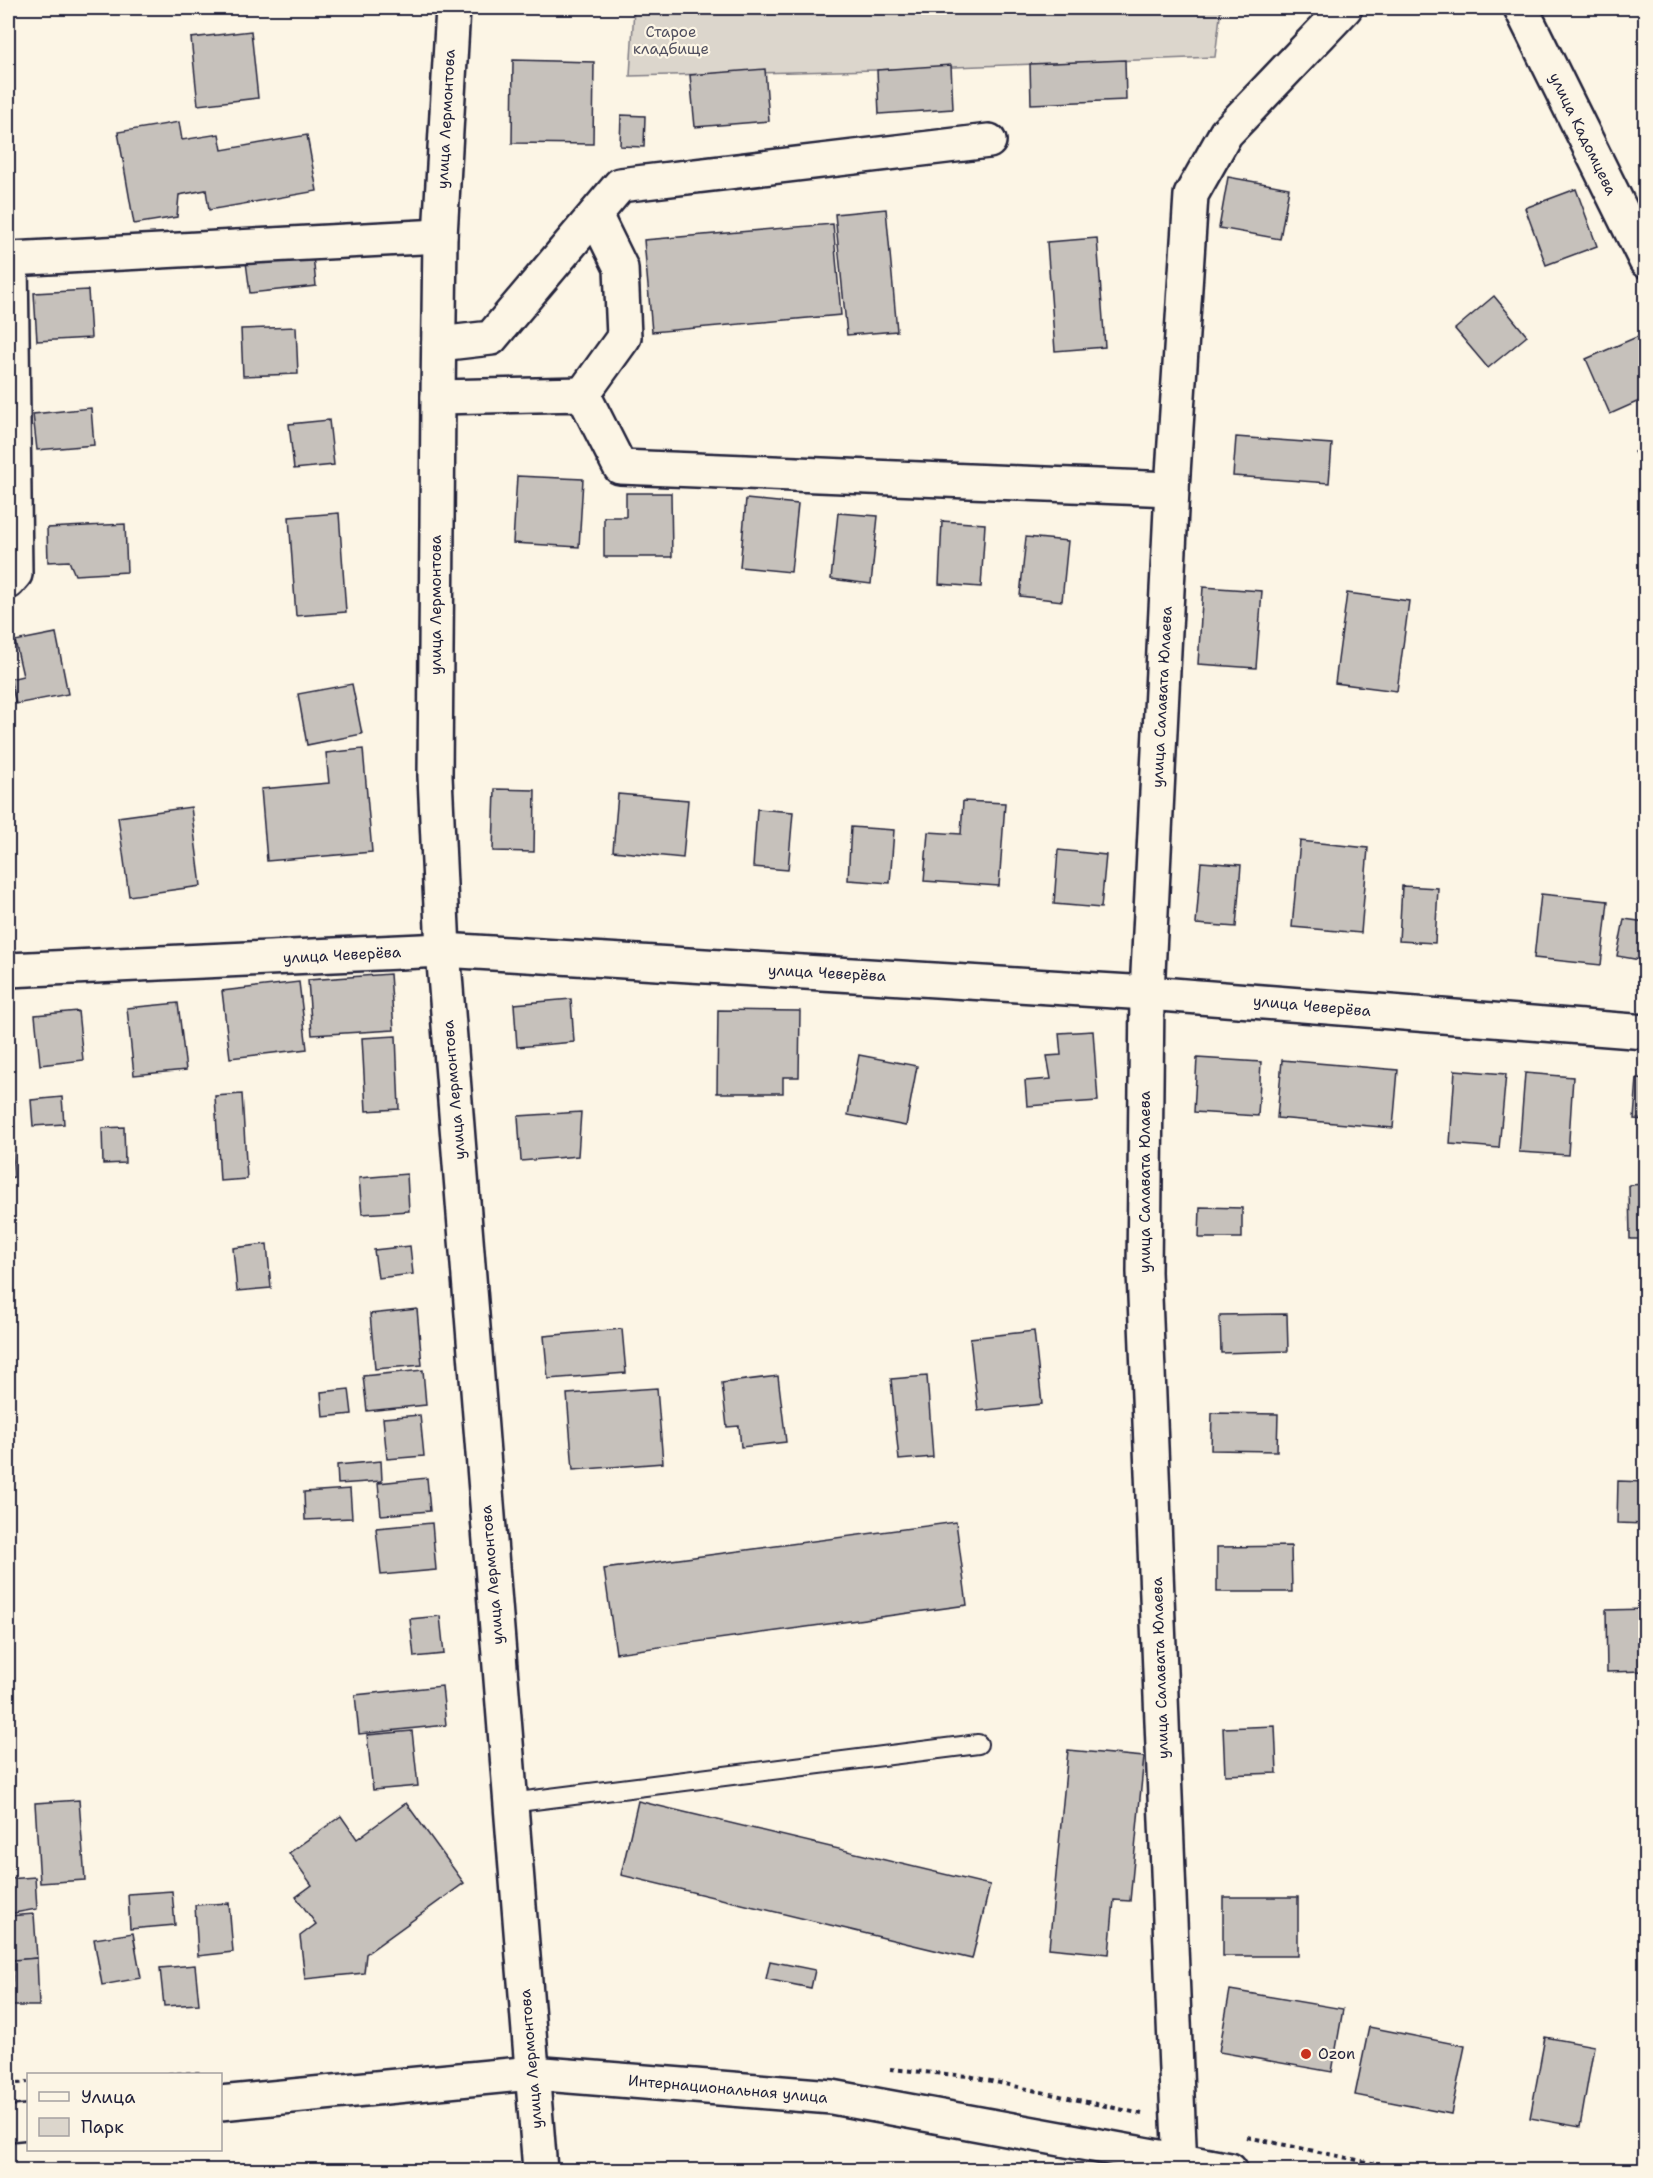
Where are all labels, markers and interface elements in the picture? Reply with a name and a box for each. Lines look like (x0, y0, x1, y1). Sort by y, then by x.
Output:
park label: Старое кладбище (633, 22, 709, 59)
street label: улица Лермонтова (432, 48, 460, 189)
street label: улица Кадомцева (1545, 69, 1622, 199)
street label: улица Лермонтова (426, 534, 446, 675)
street label: улица Салавата Юлаева (1147, 605, 1177, 788)
street label: улица Чеверёва (282, 942, 402, 968)
street label: улица Чеверёва (767, 960, 887, 986)
street label: улица Чеверёва (1252, 991, 1372, 1021)
street label: улица Лермонтова (438, 1019, 470, 1161)
street label: улица Салавата Юлаева (1135, 1090, 1155, 1273)
street label: улица Лермонтова (476, 1504, 508, 1646)
street label: улица Салавата Юлаева (1147, 1576, 1173, 1759)
street label: улица Лермонтова (515, 1988, 547, 2130)
place label: Ozon (1318, 2044, 1355, 2064)
marker: Ozon (1299, 2047, 1313, 2061)
street label: Интернациональная улица (627, 2070, 829, 2108)
legend (27, 2073, 222, 2151)
text: Улица (81, 2085, 135, 2109)
text: Парк (81, 2115, 124, 2139)

